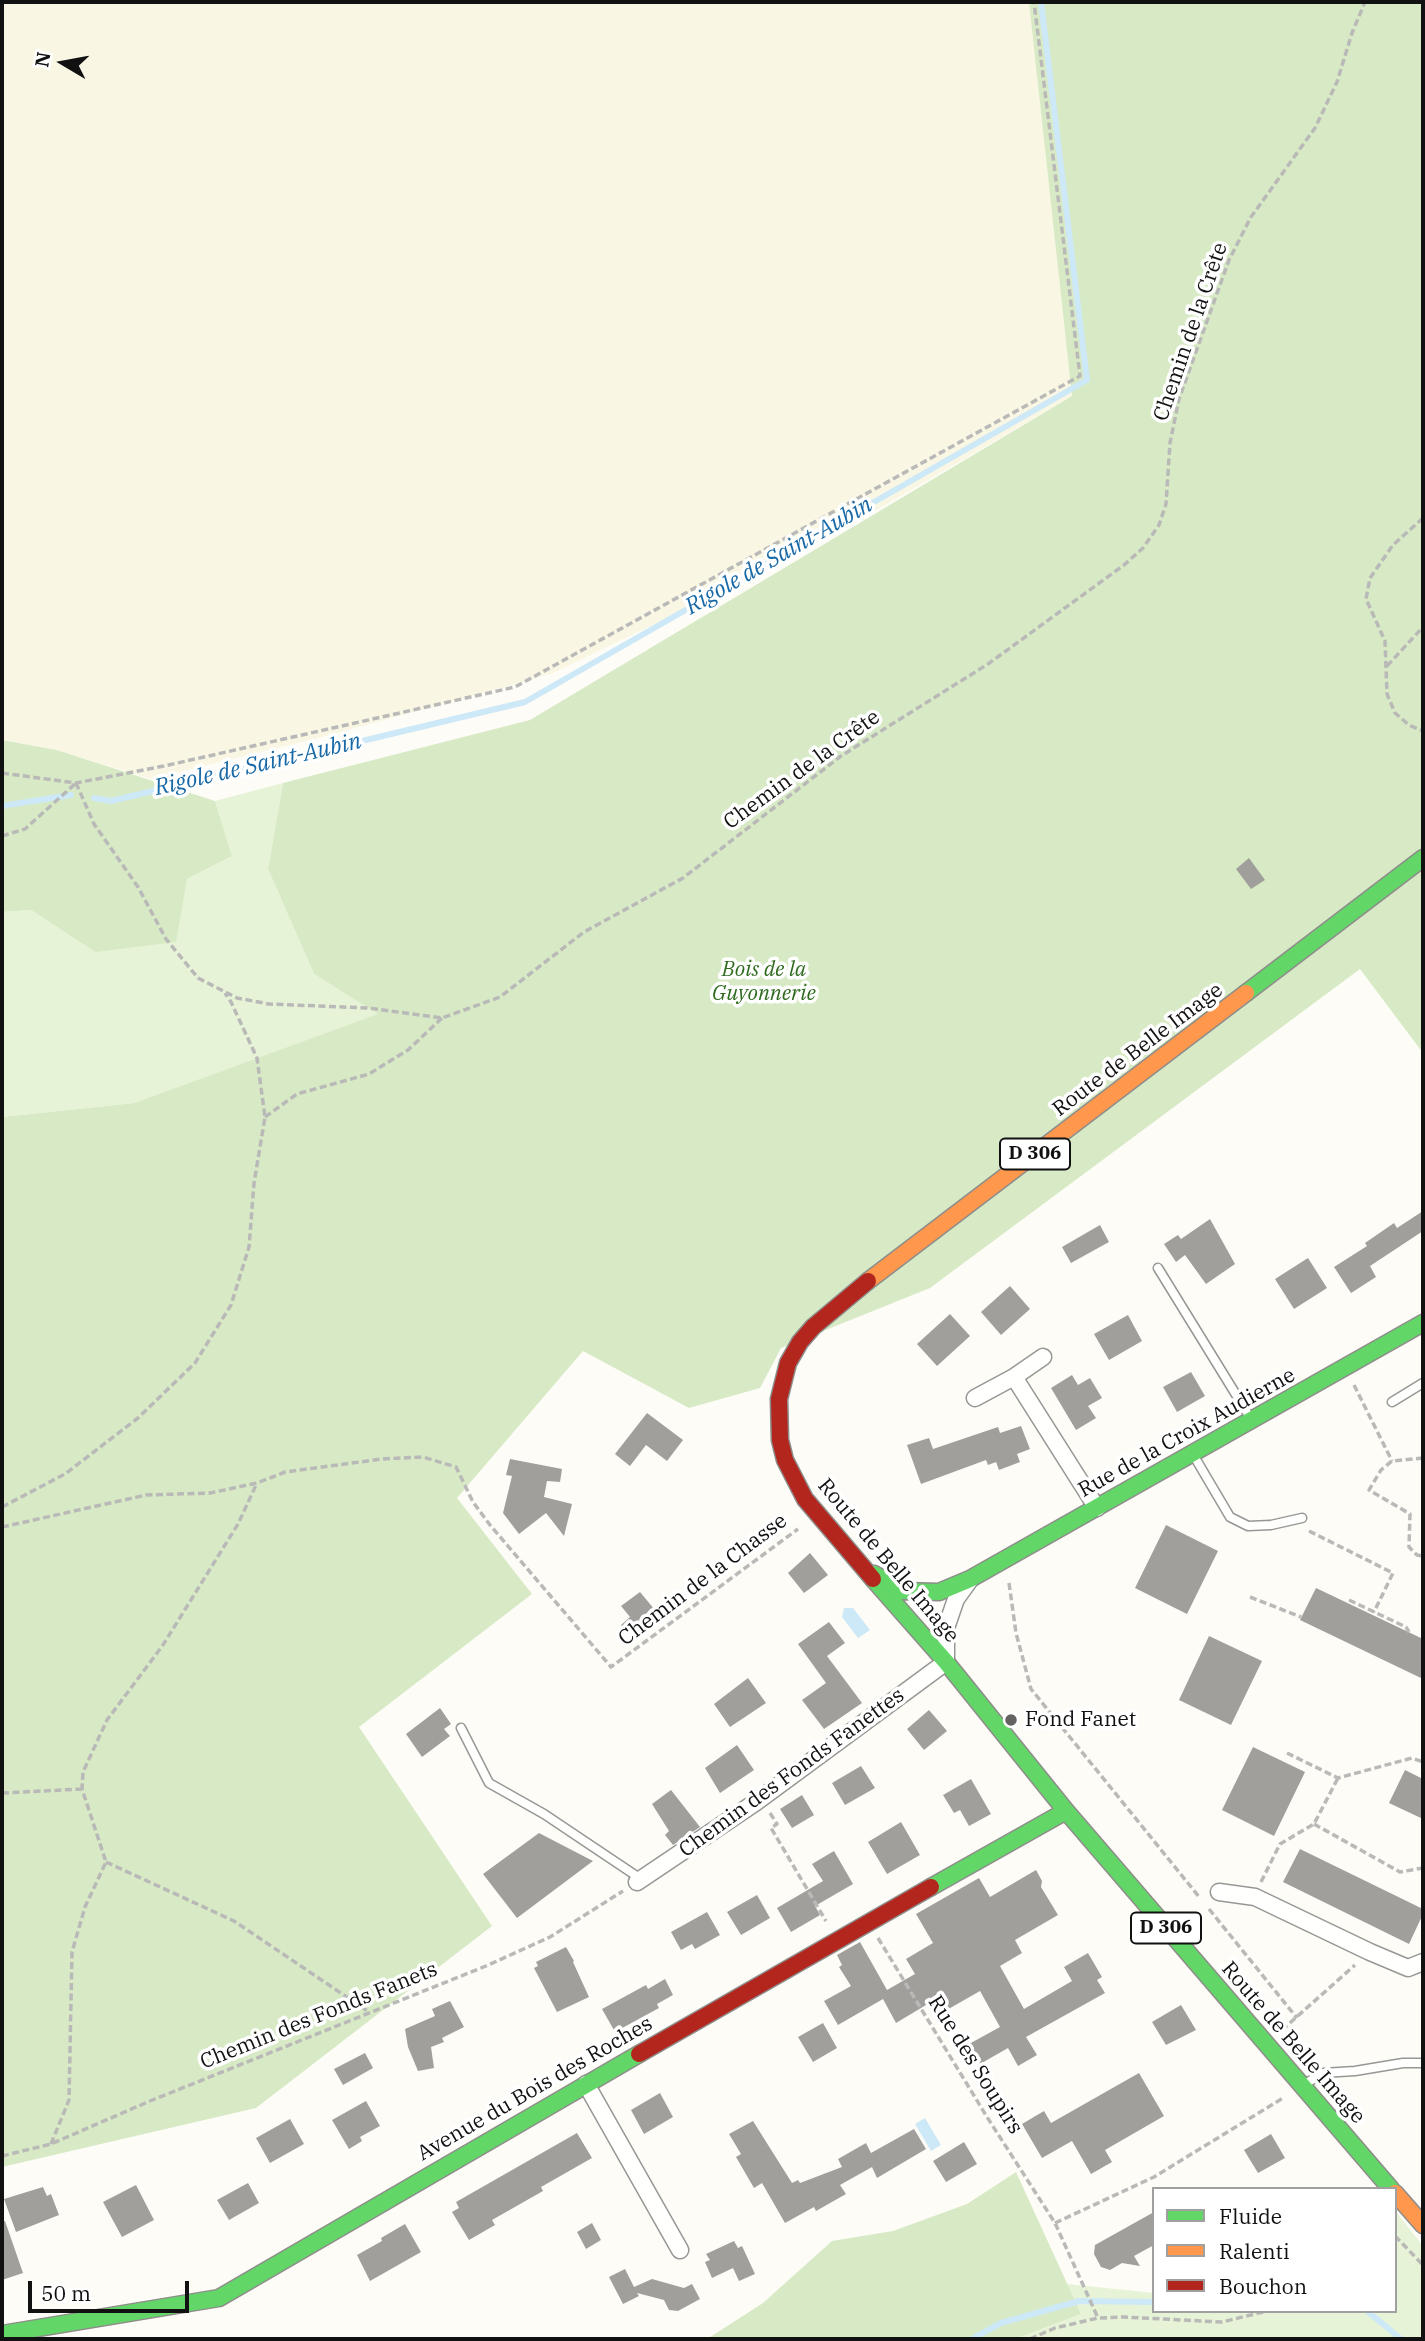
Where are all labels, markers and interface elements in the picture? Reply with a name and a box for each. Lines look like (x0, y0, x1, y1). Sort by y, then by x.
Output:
north arrow (28, 28, 98, 98)
text: N (29, 50, 55, 69)
street label: Chemin de la Crête (1149, 239, 1233, 425)
water label: Rigole de Saint-Aubin (680, 491, 878, 621)
street label: Chemin de la Crête (719, 705, 885, 835)
water label: Rigole de Saint-Aubin (152, 728, 364, 802)
park label: Bois de la Guyonnerie (712, 957, 816, 1007)
street label: Route de Belle Image (1048, 978, 1228, 1122)
road number: D 306 (1000, 1138, 1070, 1170)
street label: Rue de la Croix Audierne (1074, 1363, 1300, 1503)
street label: Route de Belle Image (812, 1474, 964, 1648)
street label: Chemin de la Chasse (614, 1508, 792, 1652)
street label: Chemin des Fonds Fanettes (675, 1683, 909, 1863)
place label: Fond Fanet (1025, 1707, 1136, 1733)
marker: Fond Fanet (1003, 1712, 1019, 1728)
road number: D 306 (1131, 1912, 1201, 1944)
street label: Chemin des Fonds Fanets (197, 1957, 441, 2075)
street label: Route de Belle Image (1216, 1957, 1370, 2129)
street label: Rue des Soupirs (922, 1991, 1028, 2139)
street label: Avenue du Bois des Roches (413, 2011, 657, 2167)
legend (1152, 2187, 1397, 2313)
text: Fluide (1219, 2202, 1282, 2230)
text: Ralenti (1219, 2237, 1290, 2265)
scale bar (32, 2268, 192, 2312)
text: Bouchon (1219, 2272, 1307, 2300)
text: 50 m (41, 2279, 91, 2307)

